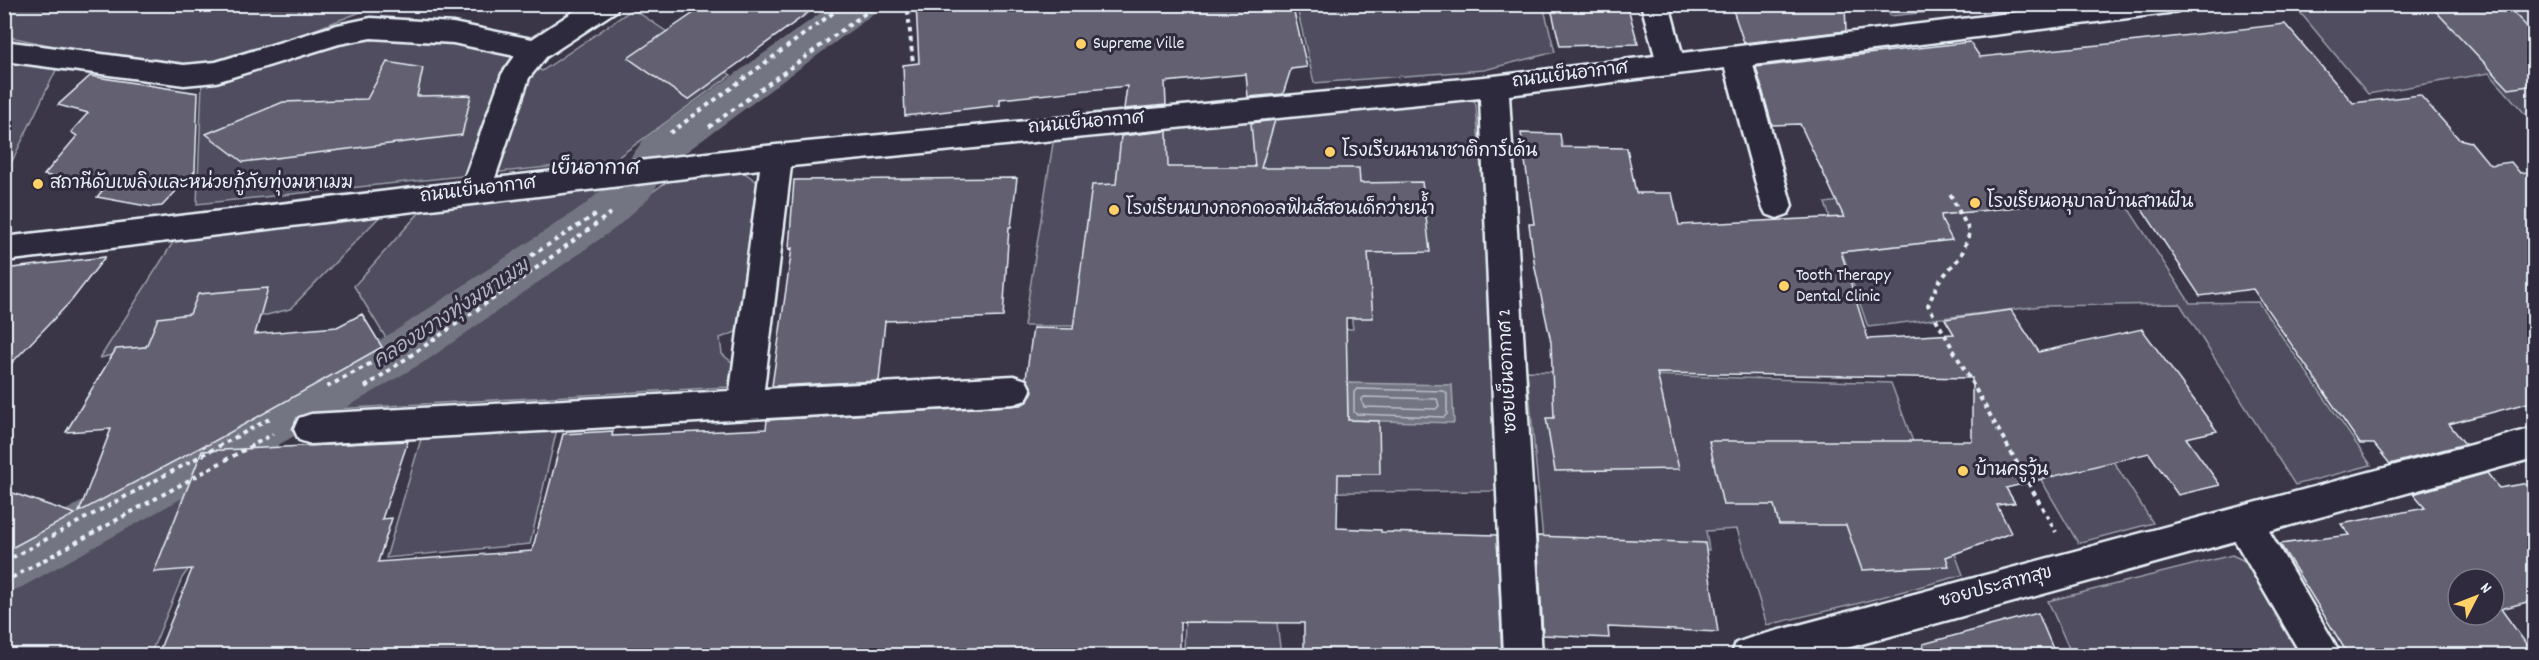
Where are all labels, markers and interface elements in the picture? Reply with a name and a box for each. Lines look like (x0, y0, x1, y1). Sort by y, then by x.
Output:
place label: Supreme Ville (1093, 32, 1185, 57)
marker: Supreme Ville (1074, 37, 1088, 51)
street label: ถนนเย็นอากาศ (1510, 53, 1631, 95)
street label: ถนนเย็นอากาศ (1027, 103, 1147, 142)
place label: โรงเรียนนานาชาติการ์เด้น (1342, 137, 1537, 165)
marker: โรงเรียนนานาชาติการ์เด้น (1323, 145, 1337, 159)
district label: เย็นอากาศ (551, 154, 641, 184)
street label: ถนนเย็นอากาศ (418, 168, 539, 210)
place label: สถานีดับเพลิงและหน่วยกู้ภัยทุ่งมหาเมฆ (50, 170, 353, 197)
marker: สถานีดับเพลิงและหน่วยกู้ภัยทุ่งมหาเมฆ (31, 177, 45, 191)
place label: โรงเรียนอนุบาลบ้านสานฝัน (1987, 188, 2194, 216)
place label: โรงเรียนบางกอกดอลฟินส์สอนเด็กว่ายน้ำ (1126, 191, 1435, 223)
marker: โรงเรียนอนุบาลบ้านสานฝัน (1968, 196, 1982, 210)
marker: โรงเรียนบางกอกดอลฟินส์สอนเด็กว่ายน้ำ (1107, 203, 1121, 217)
water label: คลองขวางทุ่งมหาเมฆ (368, 252, 537, 376)
place label: Tooth Therapy Dental Clinic (1796, 264, 1891, 310)
marker: Tooth Therapy Dental Clinic (1777, 279, 1791, 293)
street label: ซอยเย็นอากาศ 2 (1490, 308, 1525, 434)
place label: บ้านครูวุ้น (1975, 457, 2049, 484)
marker: บ้านครูวุ้น (1956, 464, 1970, 478)
street label: ซอยประสาทสุข (1937, 560, 2055, 615)
north arrow (2446, 567, 2506, 627)
text: N (2474, 578, 2497, 599)

